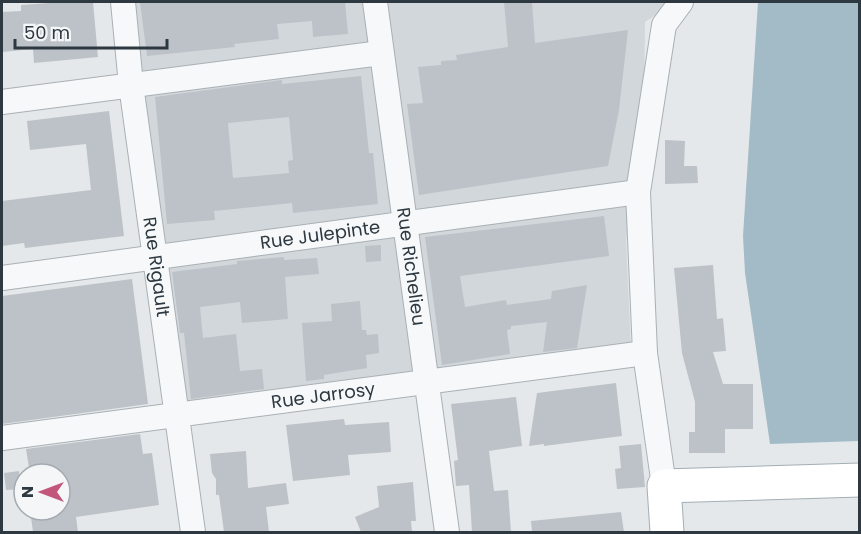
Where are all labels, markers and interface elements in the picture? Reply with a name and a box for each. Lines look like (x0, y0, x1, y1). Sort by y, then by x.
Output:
scale bar (15, 12, 166, 50)
text: 50 m (24, 20, 70, 45)
street label: Rue Richelieu (391, 206, 432, 327)
street label: Rue Julepinte (258, 214, 382, 255)
street label: Rue Rigault (137, 215, 176, 318)
street label: Rue Jarrosy (270, 376, 377, 414)
north arrow (12, 462, 72, 522)
text: N (16, 486, 39, 498)

